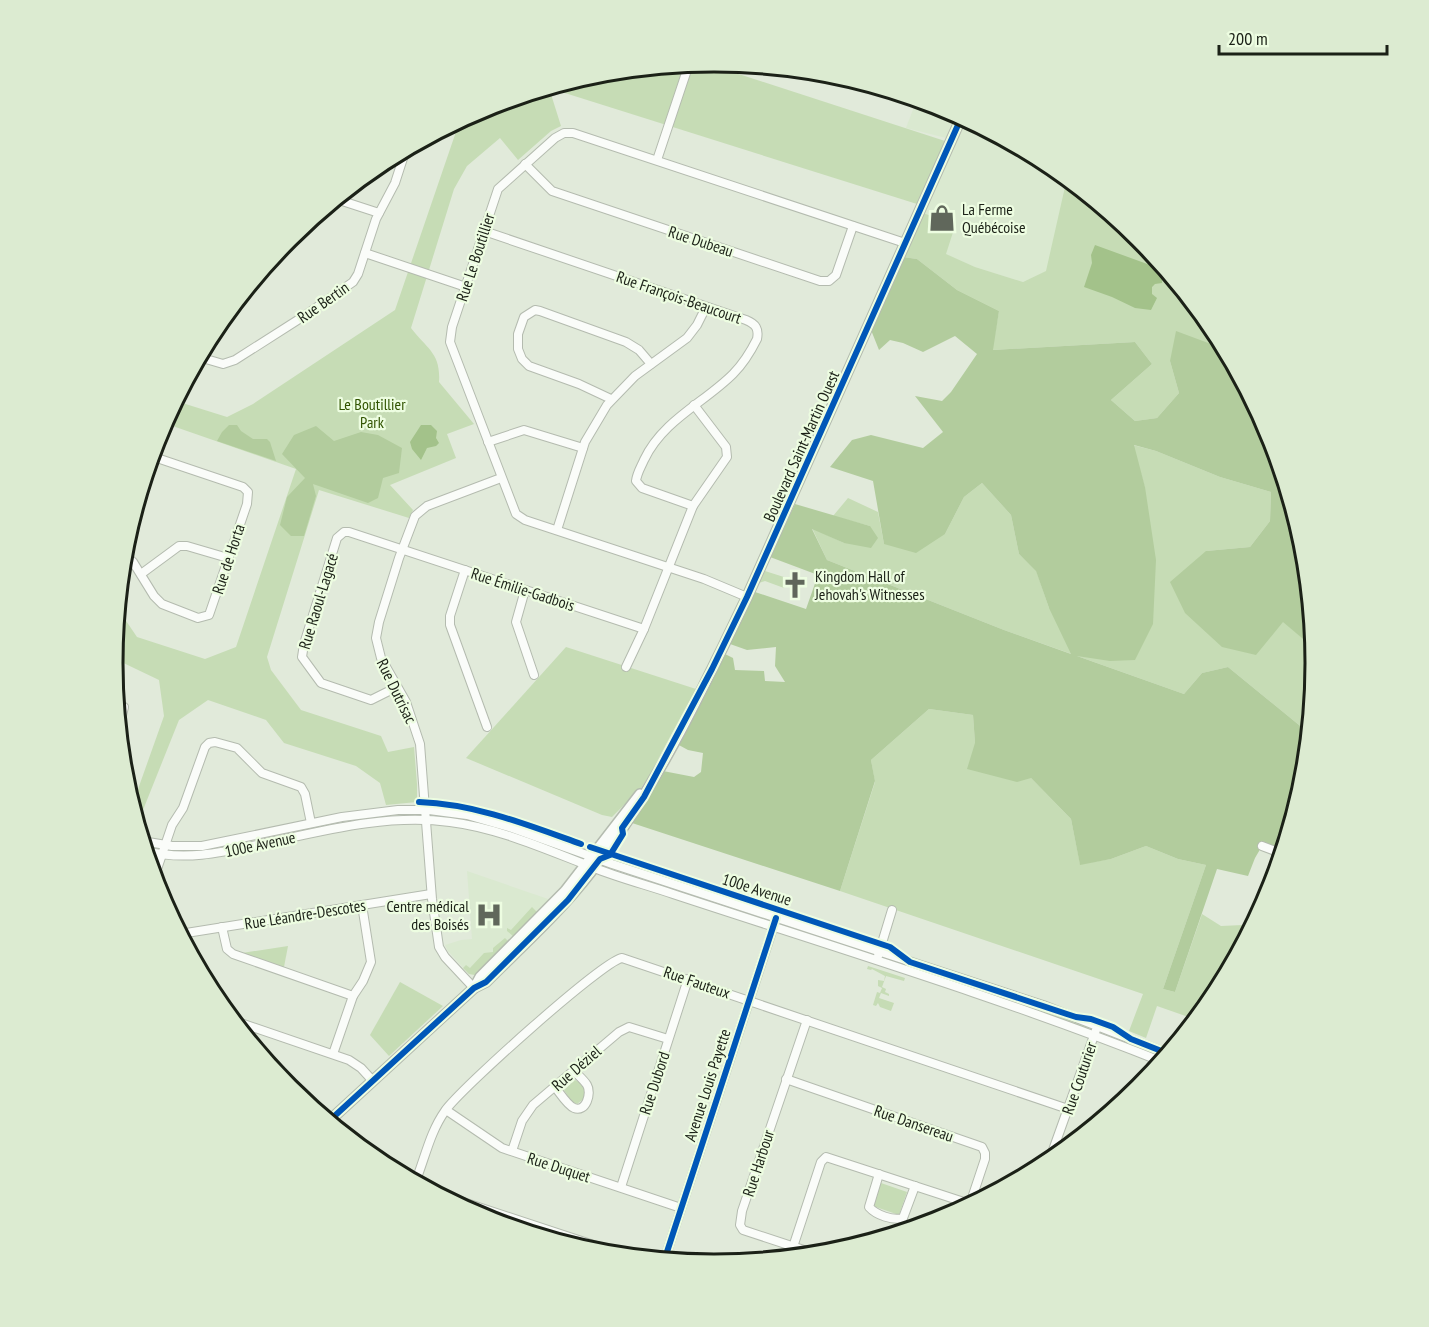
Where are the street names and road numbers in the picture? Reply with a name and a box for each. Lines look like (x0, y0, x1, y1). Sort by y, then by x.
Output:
street label: Rue Le Boutillier (451, 210, 499, 304)
street label: Rue Dubeau (666, 221, 736, 261)
street label: Rue François-Beaucourt (614, 266, 745, 328)
street label: Rue Bertin (293, 277, 353, 327)
street label: Boulevard Saint-Martin Ouest (759, 367, 844, 525)
street label: Rue de Horta (207, 521, 249, 597)
street label: Rue Raoul-Lagacé (294, 551, 342, 651)
street label: Rue Émilie-Gadbois (469, 563, 577, 615)
street label: Rue Dutrisac (373, 655, 421, 727)
street label: 100e Avenue (223, 827, 297, 861)
street label: 100e Avenue (720, 868, 794, 910)
street label: Rue Léandre-Descotes (243, 895, 367, 933)
street label: Rue Fauteux (661, 961, 733, 1003)
street label: Avenue Louis Payette (679, 1026, 735, 1144)
street label: Rue Couturier (1057, 1038, 1101, 1117)
street label: Rue Déziel (547, 1041, 605, 1095)
street label: Rue Dubord (634, 1049, 674, 1117)
street label: Rue Dansereau (872, 1100, 956, 1146)
street label: Rue Harbour (738, 1126, 778, 1199)
street label: Rue Duquet (525, 1147, 593, 1187)

